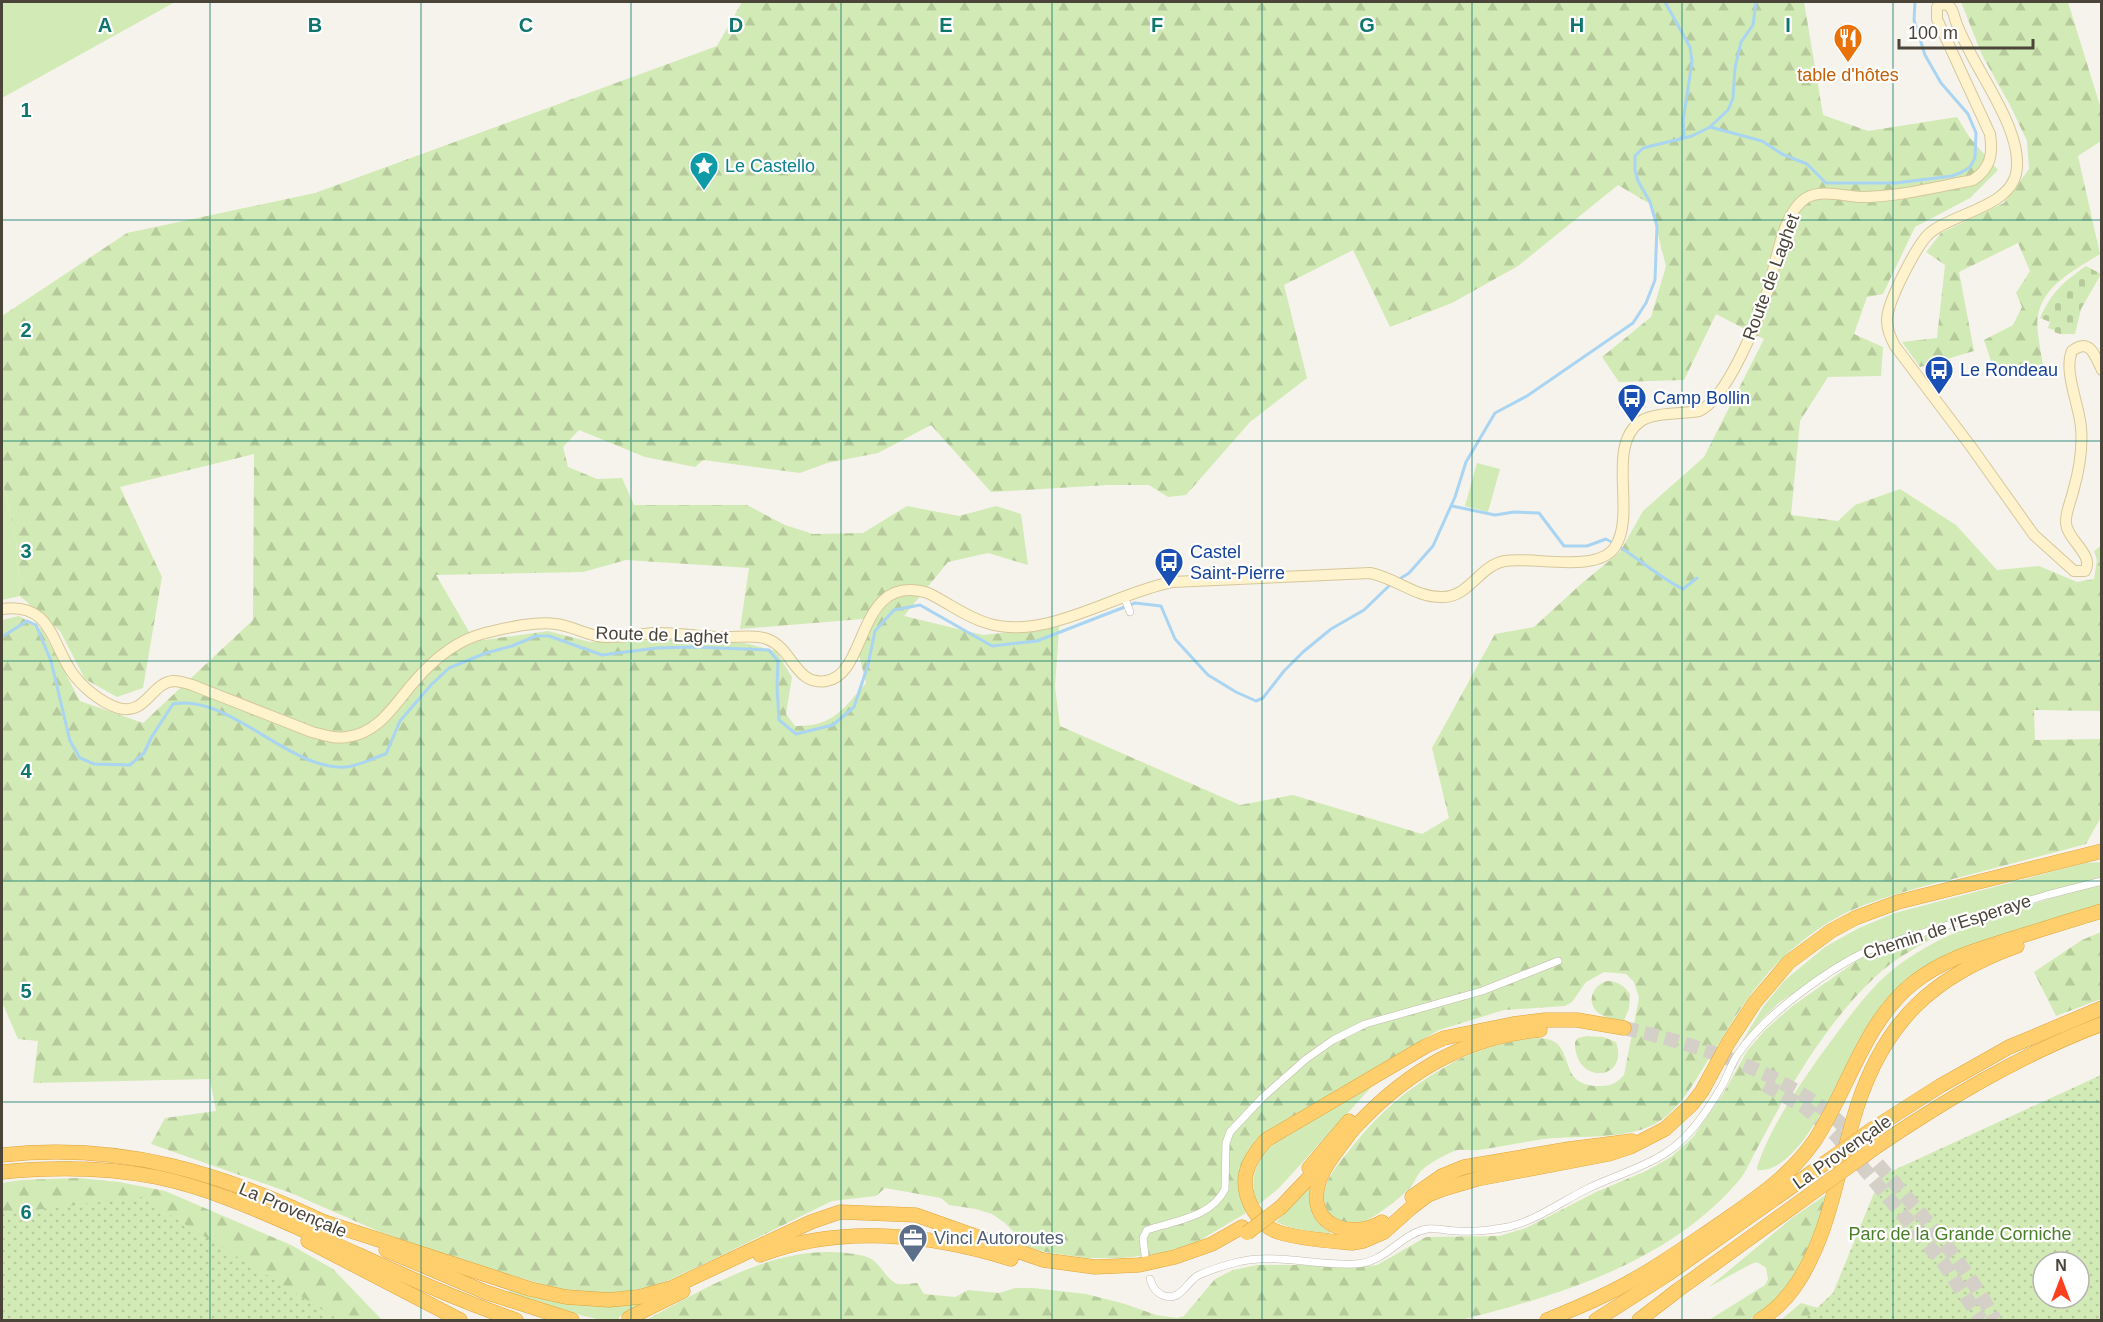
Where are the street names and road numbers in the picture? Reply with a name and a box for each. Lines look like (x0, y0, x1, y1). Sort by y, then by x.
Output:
street label: Route de Laghet (1739, 211, 1803, 343)
street label: Route de Laghet (595, 623, 729, 647)
street label: Chemin de l'Esperaye (1860, 890, 2034, 964)
street label: La Provençale (1789, 1111, 1895, 1193)
street label: La Provençale (236, 1178, 350, 1242)

